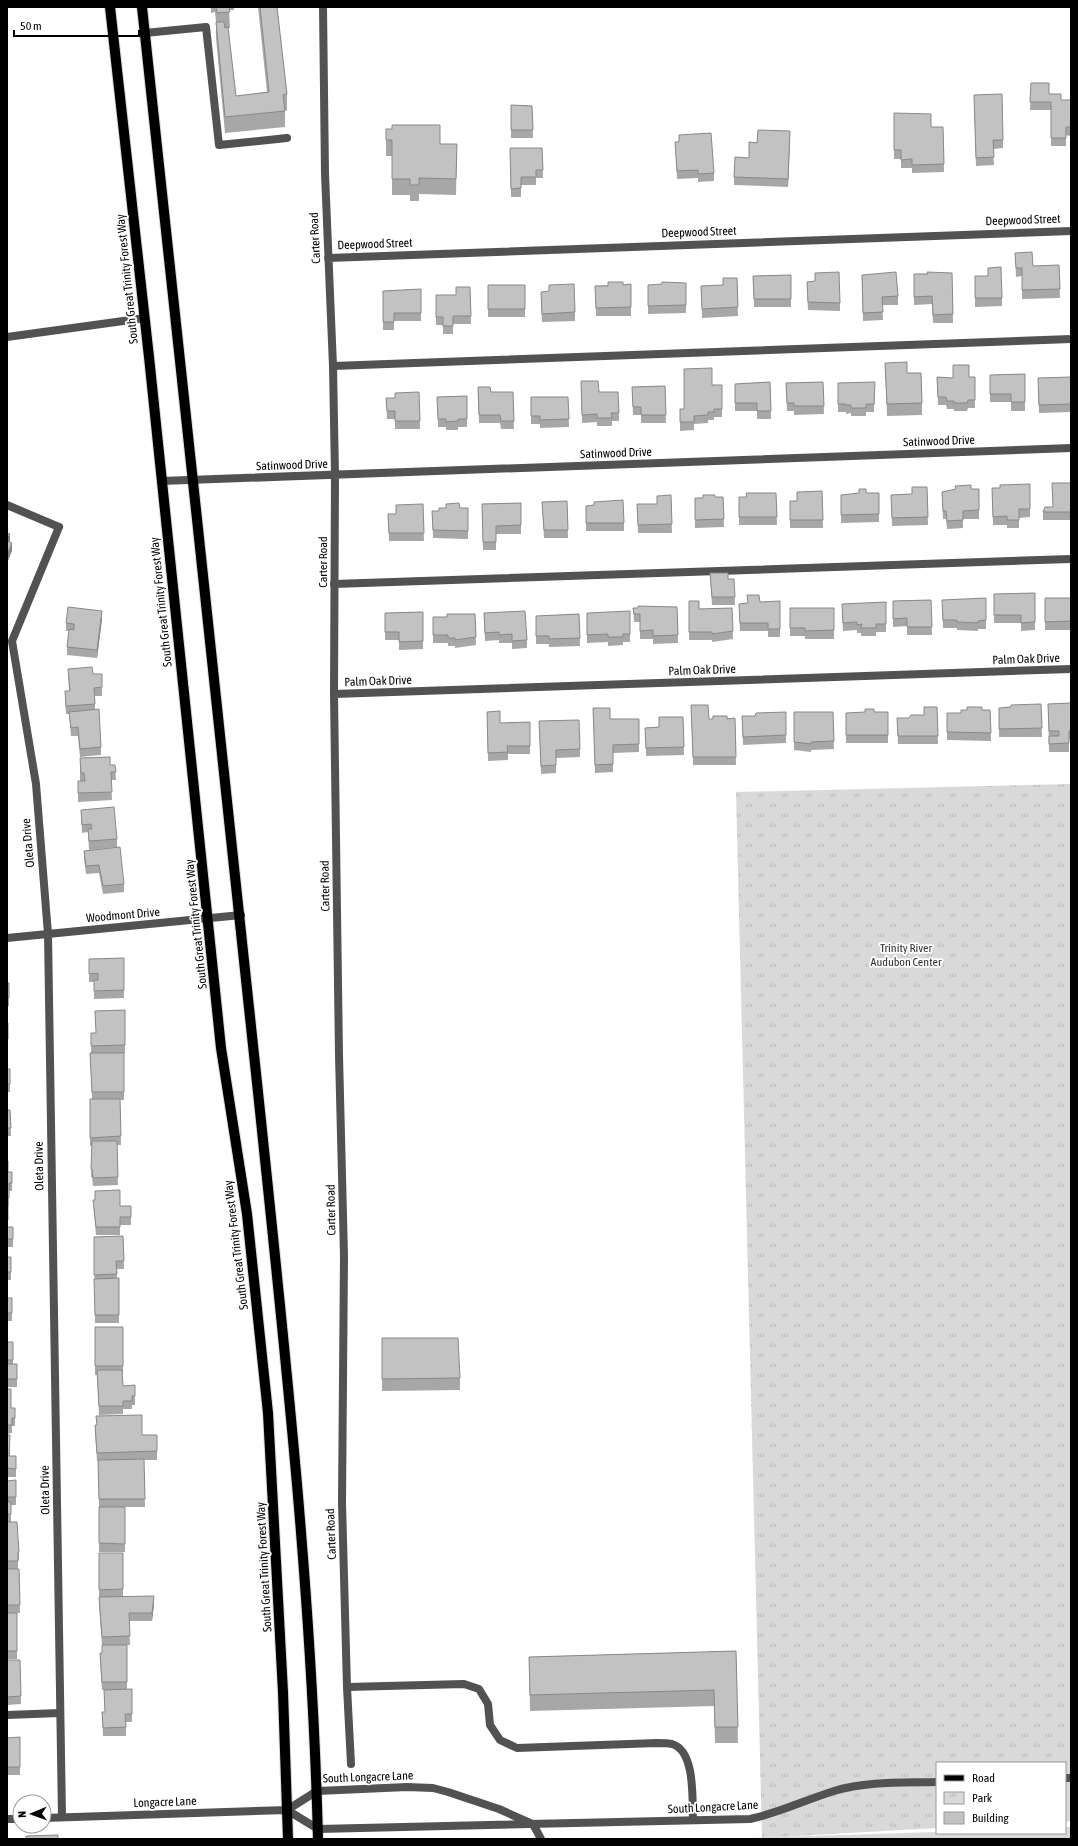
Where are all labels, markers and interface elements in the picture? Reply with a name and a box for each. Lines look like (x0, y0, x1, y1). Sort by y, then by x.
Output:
scale bar (14, 12, 139, 38)
text: 50 m (20, 19, 42, 33)
street label: Carter Road (307, 212, 323, 264)
street label: Deepwood Street (985, 212, 1061, 228)
street label: South Great Trinity Forest Way (113, 213, 141, 345)
street label: Deepwood Street (661, 224, 737, 240)
street label: Deepwood Street (337, 236, 413, 252)
street label: Satinwood Drive (903, 433, 975, 449)
street label: Satinwood Drive (580, 445, 652, 461)
street label: Satinwood Drive (256, 457, 328, 473)
street label: South Great Trinity Forest Way (147, 536, 175, 668)
street label: Carter Road (316, 536, 330, 588)
street label: Palm Oak Drive (992, 651, 1060, 667)
street label: Palm Oak Drive (668, 662, 736, 678)
street label: Palm Oak Drive (344, 673, 412, 689)
street label: Oleta Drive (19, 818, 37, 868)
street label: South Great Trinity Forest Way (182, 858, 210, 990)
street label: Carter Road (318, 860, 332, 912)
street label: Woodmont Drive (86, 905, 160, 925)
park label: Trinity River Audubon Center (871, 941, 942, 969)
street label: Oleta Drive (32, 1141, 46, 1191)
street label: South Great Trinity Forest Way (221, 1179, 251, 1311)
street label: Carter Road (324, 1184, 338, 1236)
street label: Oleta Drive (38, 1465, 52, 1515)
street label: South Great Trinity Forest Way (254, 1502, 274, 1632)
street label: Carter Road (323, 1508, 339, 1560)
legend (936, 1762, 1066, 1834)
street label: South Longacre Lane (322, 1768, 414, 1786)
text: Road (972, 1771, 995, 1785)
text: Park (972, 1791, 993, 1805)
north arrow (12, 1794, 52, 1834)
street label: Longacre Lane (133, 1794, 197, 1810)
street label: South Longacre Lane (667, 1798, 759, 1816)
text: N (16, 1811, 28, 1818)
text: Building (972, 1811, 1010, 1825)

